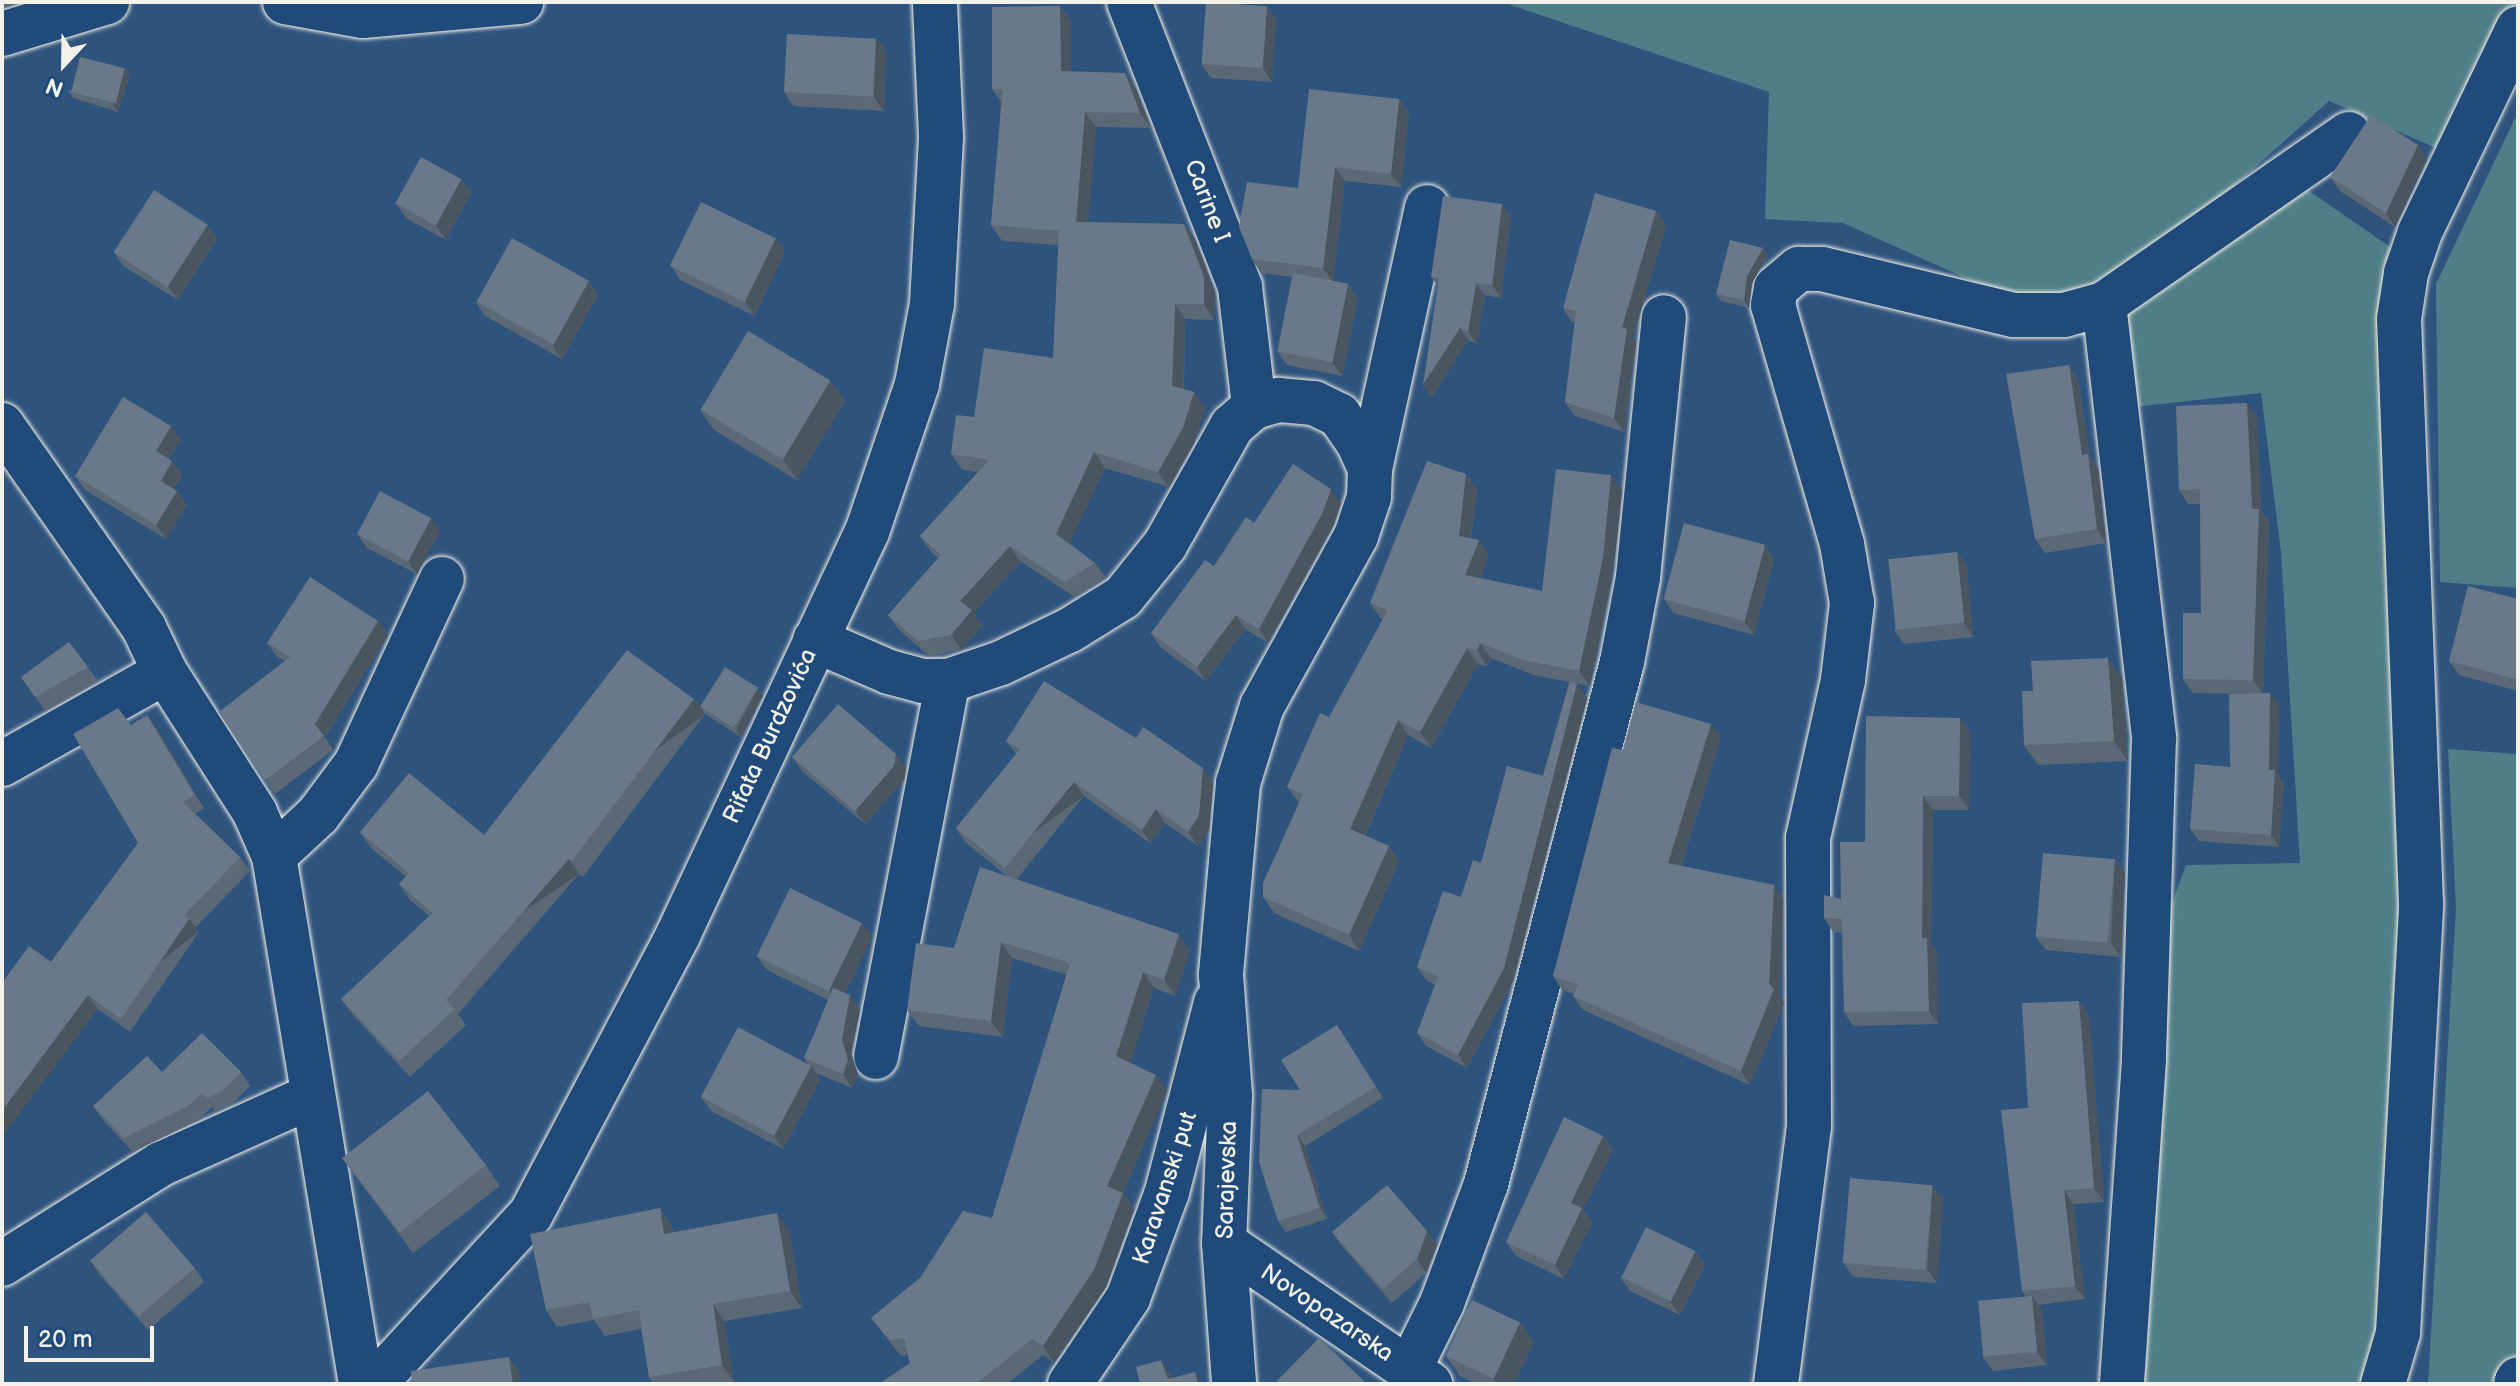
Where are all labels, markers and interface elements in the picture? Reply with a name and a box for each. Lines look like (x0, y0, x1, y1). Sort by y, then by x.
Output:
north arrow (24, 24, 104, 104)
text: N (42, 71, 68, 102)
street label: Carine I (1178, 155, 1236, 247)
street label: Rifata Burdzovića (717, 644, 823, 828)
street label: Karavanski put (1127, 1108, 1203, 1268)
street label: Sarajevska (1211, 1121, 1243, 1239)
street label: Novopazarska (1255, 1258, 1399, 1368)
scale bar (28, 1310, 158, 1360)
text: 20 m (38, 1325, 93, 1354)

